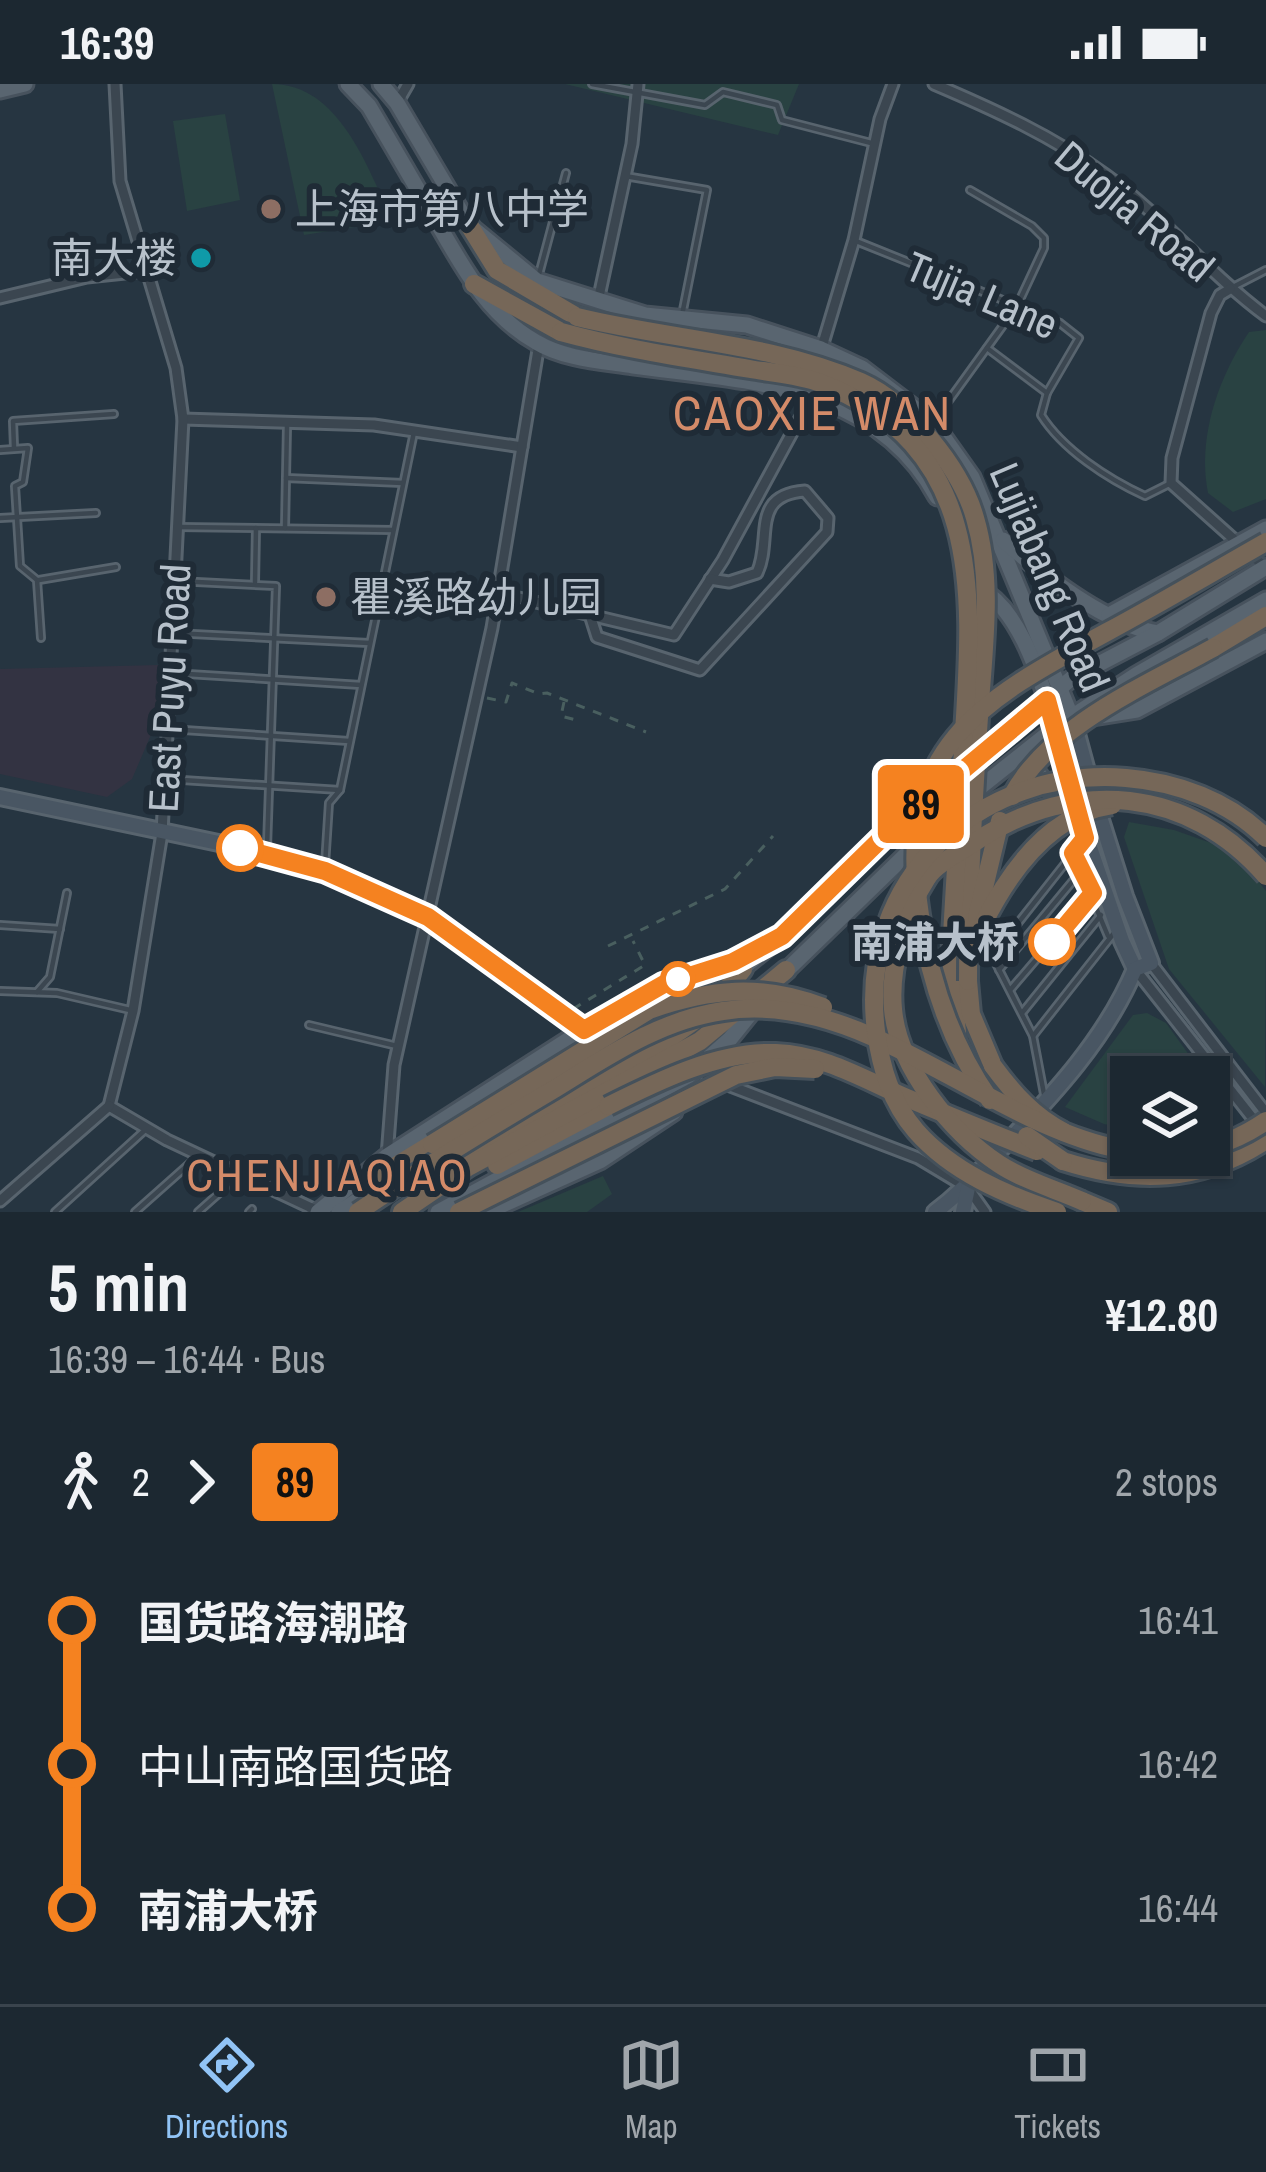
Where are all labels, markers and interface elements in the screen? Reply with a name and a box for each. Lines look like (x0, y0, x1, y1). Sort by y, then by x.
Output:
text: 16:39 (60, 12, 154, 73)
street label: Duojia Road (1044, 128, 1226, 294)
place label: 上海市第八中学 (295, 181, 589, 237)
marker: 上海市第八中学 (258, 196, 284, 222)
place label: 南大楼 (51, 230, 177, 286)
street label: Tujia Lane (898, 238, 1066, 352)
marker: 南大楼 (188, 245, 214, 271)
district label: CAOXIE WAN (673, 380, 953, 445)
street label: Lujiabang Road (977, 454, 1123, 700)
street label: East Puyu Road (135, 562, 203, 814)
place label: 瞿溪路幼儿园 (350, 569, 602, 625)
marker: 瞿溪路幼儿园 (313, 584, 339, 610)
line badge: 89 (867, 765, 975, 843)
text: 89 (902, 776, 940, 832)
unlabelled marker (218, 826, 262, 870)
place label: 南浦大桥 (851, 914, 1019, 970)
marker: 南浦大桥 (1030, 920, 1074, 964)
unlabelled marker (662, 963, 694, 995)
map controls (1110, 1056, 1230, 1176)
button: layers (1110, 1056, 1230, 1176)
district label: CHENJIAQIAO (186, 1144, 470, 1205)
text: 5 min (48, 1243, 189, 1332)
text: ¥12.80 (1105, 1284, 1218, 1345)
text: 16:39 – 16:44 · Bus (48, 1333, 325, 1385)
icon: walk (48, 1449, 114, 1515)
icon: forward (168, 1449, 234, 1515)
text: 89 (276, 1454, 314, 1510)
text: 2 (132, 1456, 150, 1508)
text: 2 stops (1115, 1456, 1218, 1508)
text: 国货路海潮路 (138, 1592, 408, 1653)
text: 16:41 (1138, 1594, 1218, 1646)
text: 中山南路国货路 (138, 1736, 453, 1797)
text: 16:42 (1138, 1738, 1218, 1790)
text: 南浦大桥 (138, 1880, 318, 1941)
text: 16:44 (1138, 1882, 1218, 1934)
tab: Directions (165, 2032, 288, 2148)
tab: Map (618, 2032, 684, 2148)
tab: Tickets (1014, 2032, 1101, 2148)

